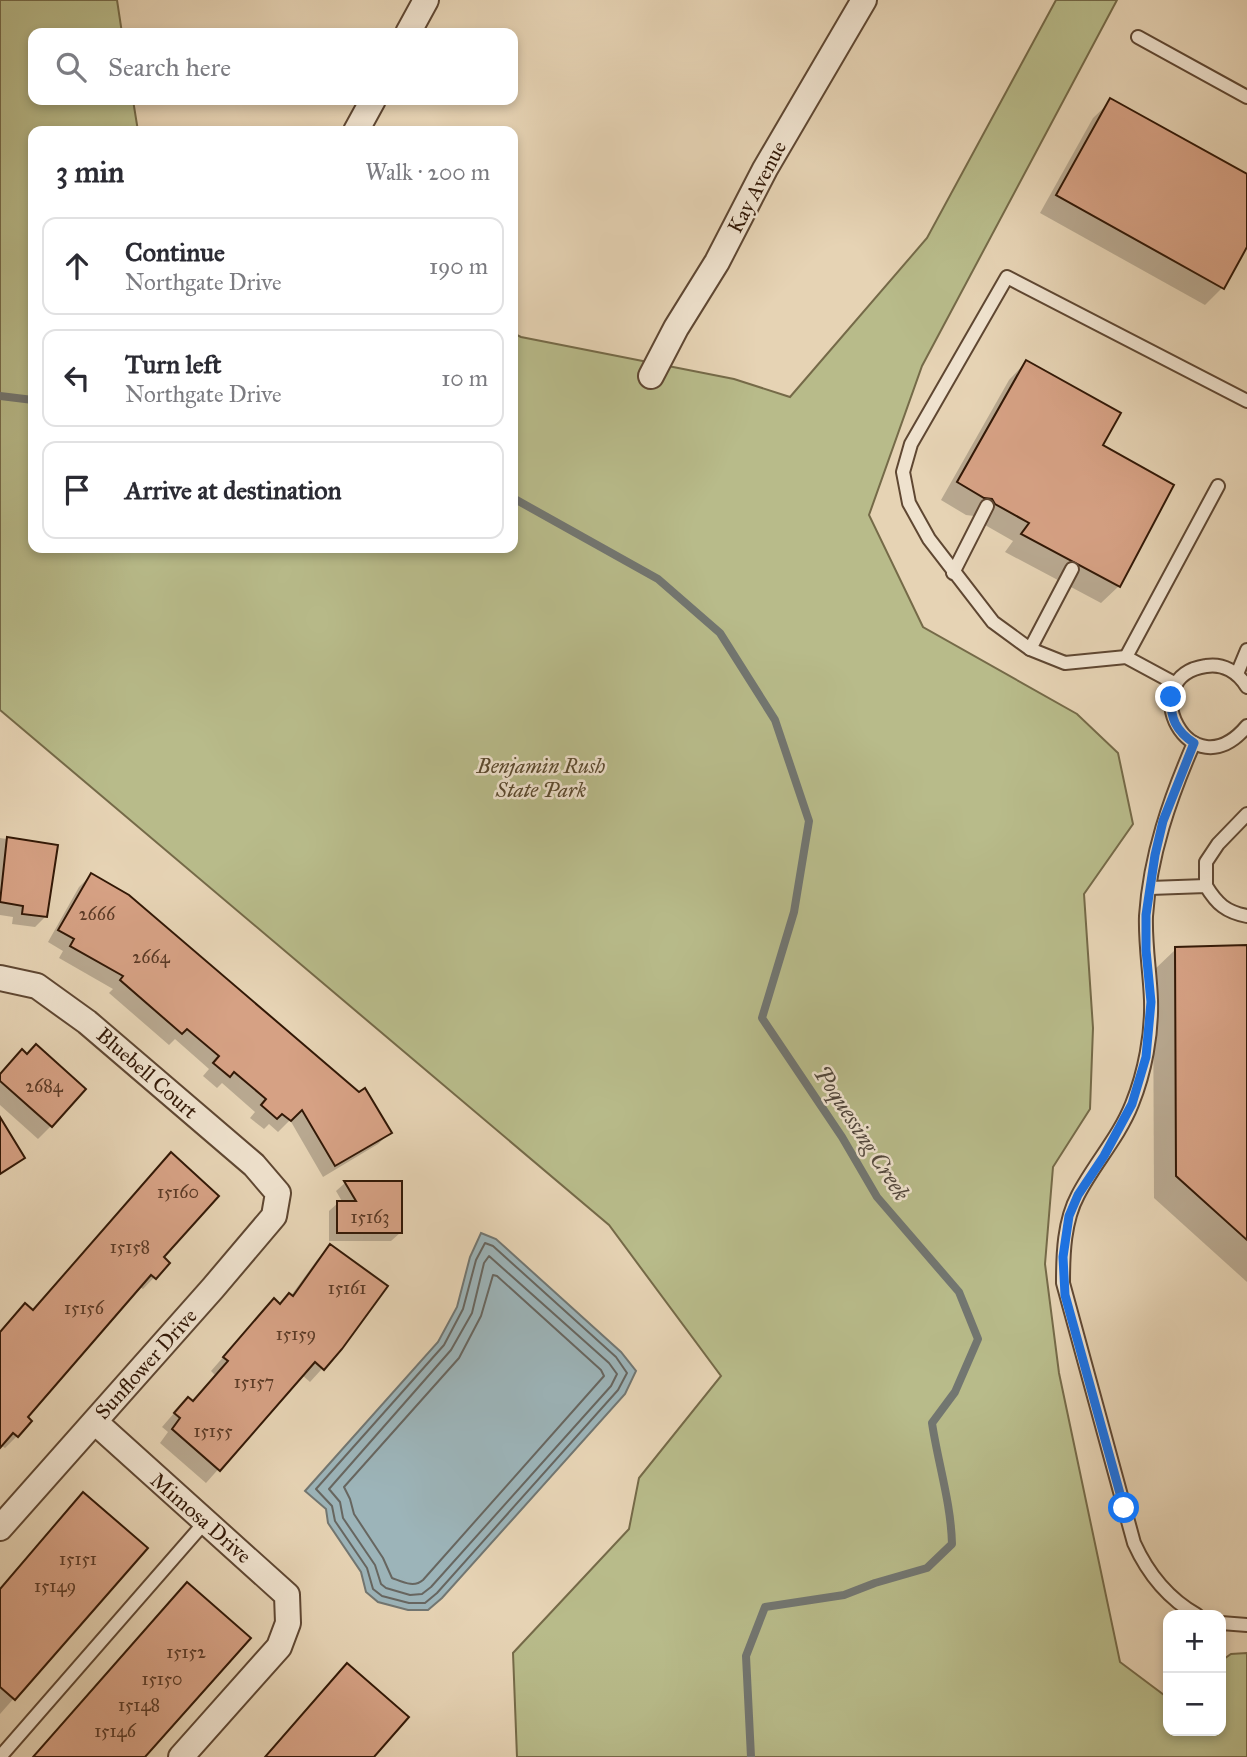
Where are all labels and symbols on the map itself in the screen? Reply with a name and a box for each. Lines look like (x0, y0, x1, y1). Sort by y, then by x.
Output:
street label: Kay Avenue (722, 136, 792, 238)
route end (1155, 681, 1186, 712)
park label: Benjamin Rush State Park (476, 753, 605, 803)
house number: 2666 (79, 903, 116, 925)
house number: 2664 (132, 946, 171, 968)
street label: Bluebell Court (91, 1022, 203, 1124)
water label: Poquessing Creek (808, 1060, 916, 1206)
house number: 2684 (25, 1075, 64, 1097)
house number: 15160 (157, 1181, 199, 1203)
house number: 15163 (351, 1206, 389, 1228)
house number: 15158 (110, 1236, 150, 1258)
house number: 15161 (328, 1277, 366, 1299)
house number: 15156 (64, 1297, 105, 1319)
street label: Sunflower Drive (89, 1303, 203, 1425)
house number: 15159 (276, 1323, 316, 1345)
house number: 15157 (234, 1371, 274, 1393)
house number: 15155 (193, 1420, 233, 1442)
street label: Mimosa Drive (145, 1467, 257, 1569)
route start (1108, 1492, 1139, 1523)
house number: 15151 (59, 1548, 97, 1570)
house number: 15149 (34, 1575, 76, 1597)
house number: 15152 (166, 1641, 206, 1663)
house number: 15150 (141, 1668, 183, 1690)
house number: 15148 (118, 1694, 160, 1716)
house number: 15146 (94, 1720, 137, 1742)

